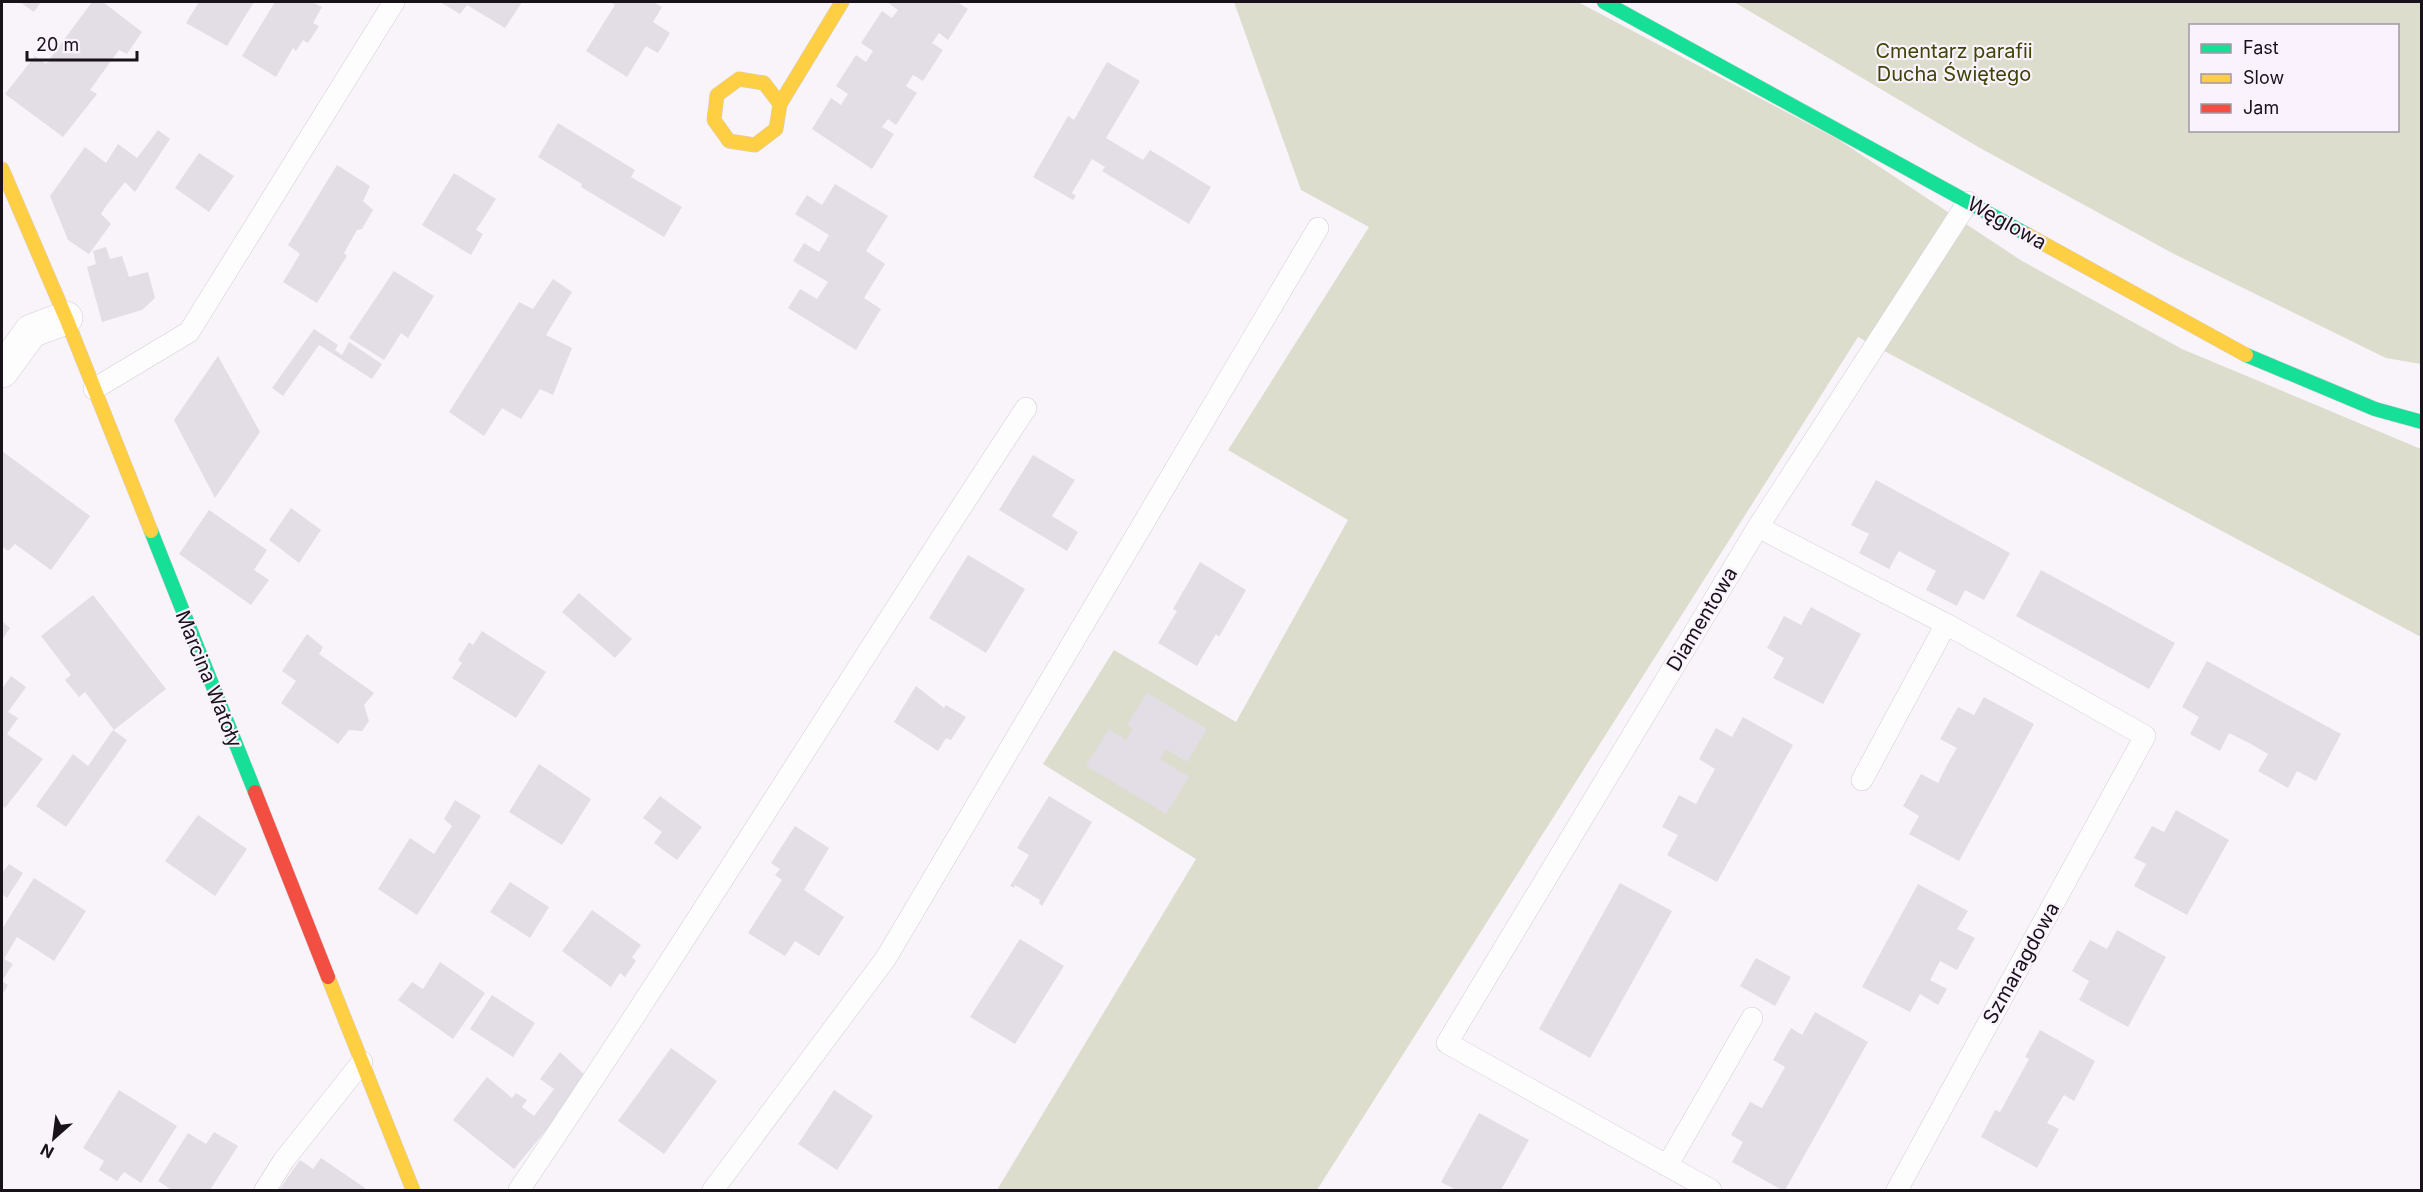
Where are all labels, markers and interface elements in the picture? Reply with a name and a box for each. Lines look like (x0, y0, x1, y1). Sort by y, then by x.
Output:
scale bar (27, 24, 136, 62)
legend (2189, 24, 2399, 132)
text: 20 m (36, 34, 79, 55)
text: Fast (2243, 37, 2279, 58)
park label: Cmentarz parafii Ducha Świętego (1875, 39, 2033, 86)
text: Slow (2243, 67, 2284, 88)
text: Jam (2243, 97, 2279, 118)
street label: Węglowa (1963, 191, 2051, 255)
street label: Diamentowa (1662, 563, 1742, 675)
street label: Marcina Watoły (171, 607, 247, 751)
street label: Szmaragdowa (1978, 898, 2064, 1028)
north arrow (24, 1108, 84, 1168)
text: N (37, 1140, 57, 1163)

